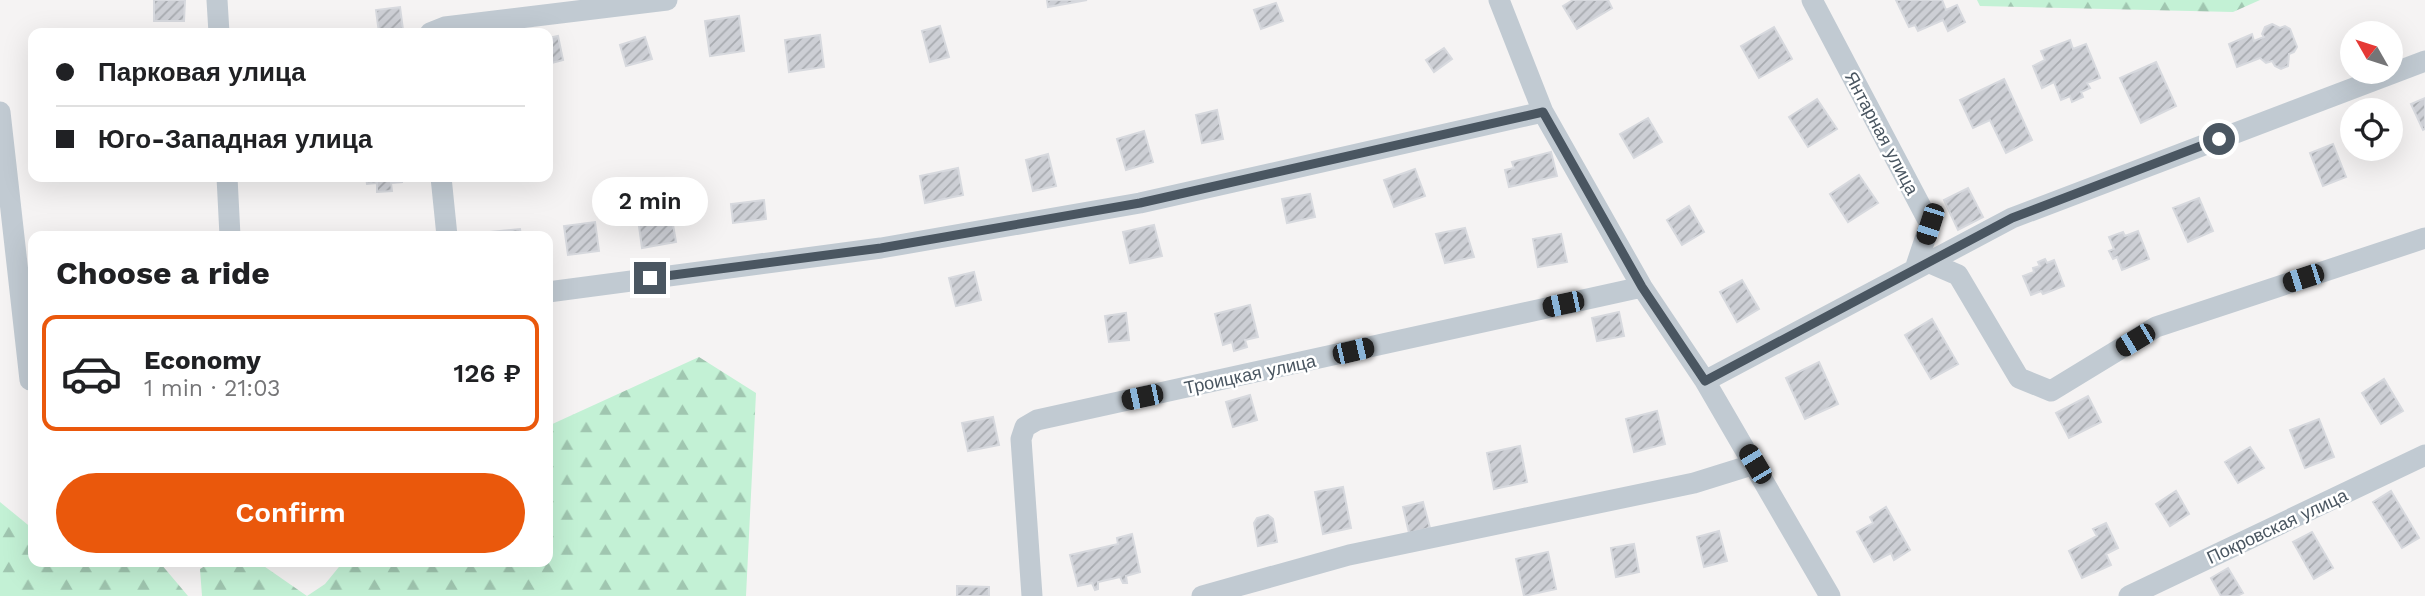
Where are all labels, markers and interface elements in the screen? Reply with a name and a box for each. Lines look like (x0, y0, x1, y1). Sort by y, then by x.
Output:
north arrow (2340, 21, 2403, 84)
map controls (2340, 21, 2403, 161)
text: Парковая улица (98, 57, 306, 87)
street label: Янтарная улица (1841, 68, 1924, 199)
button: locate (2340, 98, 2403, 161)
route start (2203, 123, 2235, 155)
text: Юго-Западная улица (98, 124, 372, 154)
callout: 2 min (592, 176, 708, 226)
text: 2 min (618, 188, 682, 215)
car (1914, 201, 1947, 247)
text: Choose a ride (56, 254, 270, 292)
route end (634, 262, 666, 294)
car (2280, 262, 2327, 294)
car (1541, 289, 1586, 319)
car (2112, 320, 2159, 360)
car (1331, 336, 1376, 366)
icon: car (60, 342, 123, 405)
text: Economy (144, 345, 261, 375)
street label: Троицкая улица (1182, 350, 1319, 398)
text: 126 ₽ (453, 358, 521, 388)
text: 1 min · 21:03 (144, 375, 280, 402)
car (1120, 382, 1165, 412)
car (1736, 441, 1775, 487)
button: Confirm (56, 473, 525, 553)
street label: Покровская улица (2203, 484, 2352, 568)

